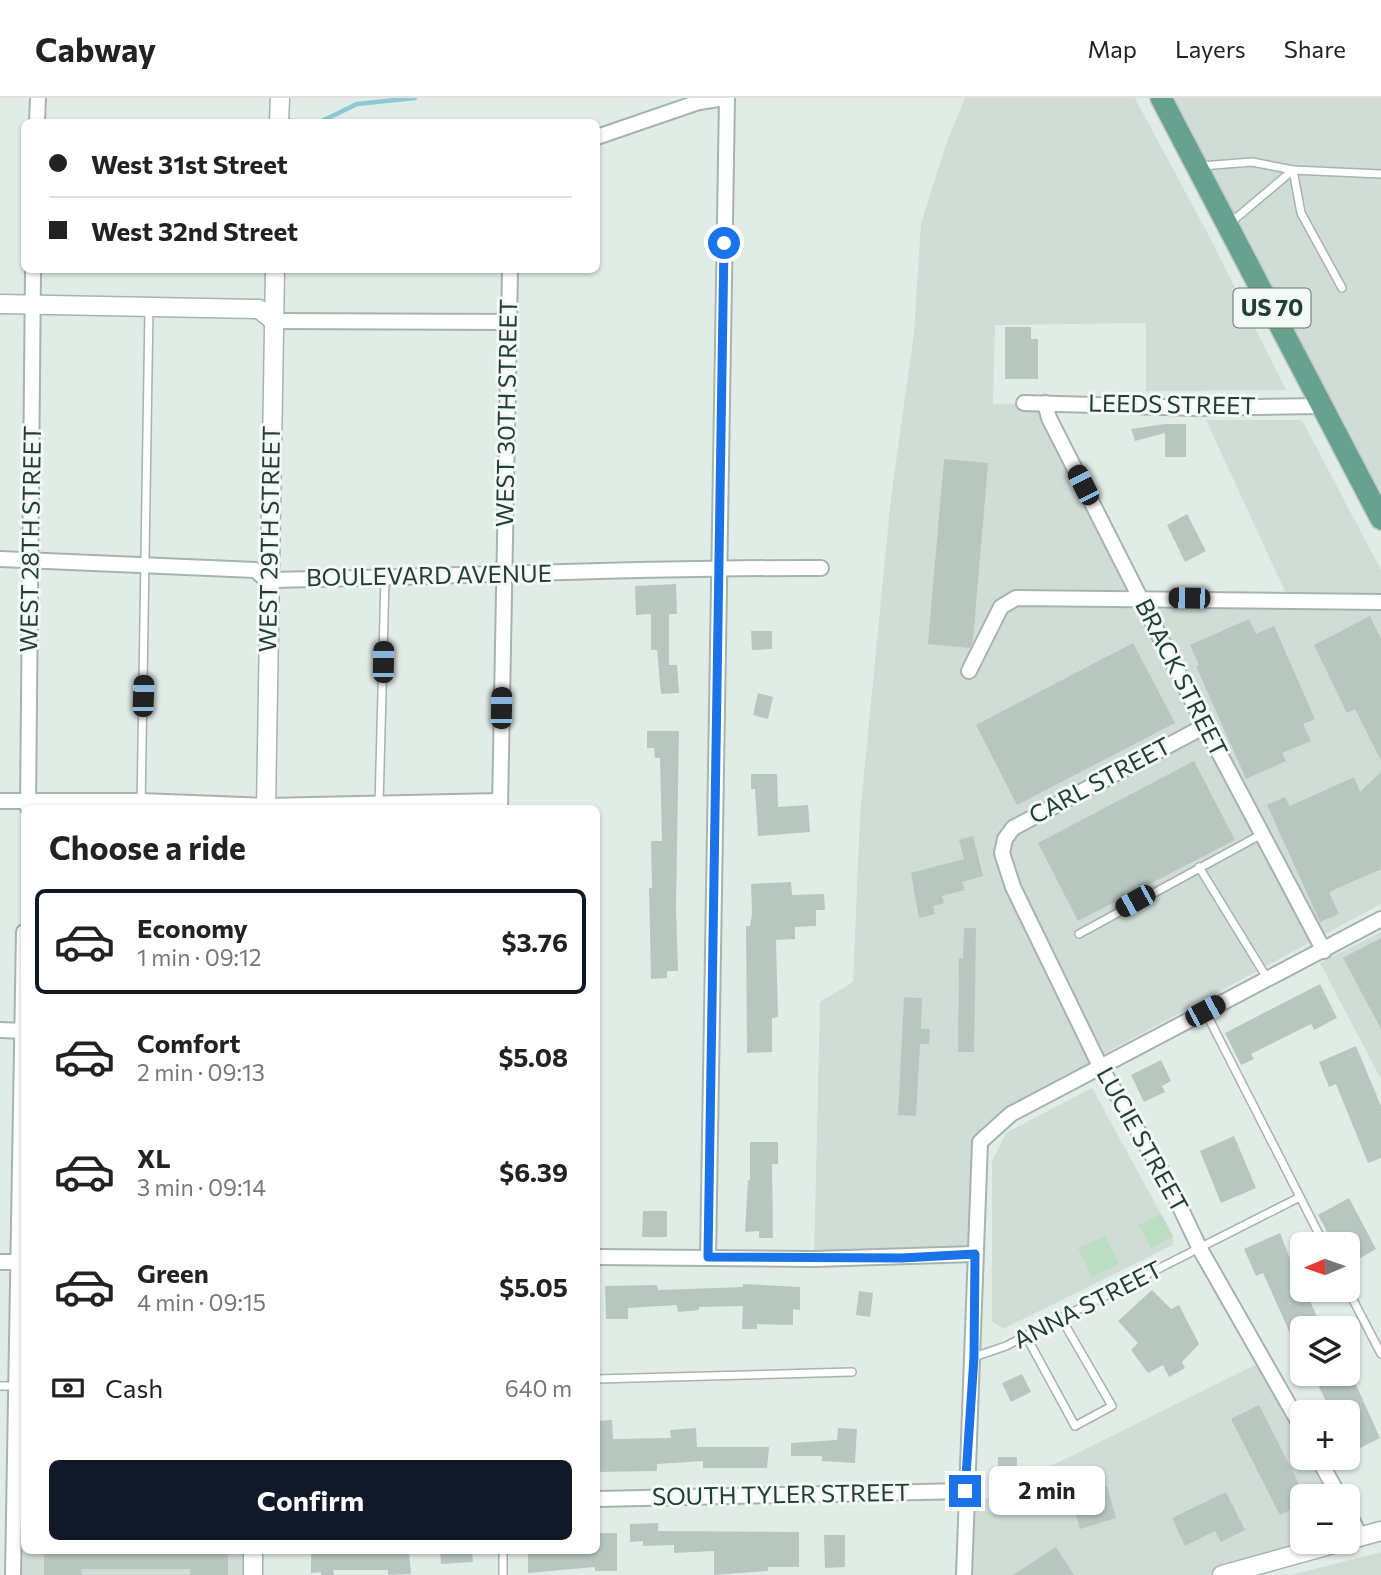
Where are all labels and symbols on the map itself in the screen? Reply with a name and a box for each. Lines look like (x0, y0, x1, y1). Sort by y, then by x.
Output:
route start (708, 227, 740, 259)
road number: US 70 (1234, 288, 1310, 328)
street label: WEST 30TH STREET (489, 299, 522, 527)
street label: LEEDS STREET (1088, 388, 1256, 419)
street label: WEST 28TH STREET (13, 425, 46, 653)
street label: WEST 29TH STREET (252, 425, 285, 653)
car (1065, 462, 1102, 508)
street label: BOULEVARD AVENUE (306, 558, 552, 591)
car (1168, 587, 1211, 609)
street label: BRACK STREET (1130, 593, 1235, 761)
car (373, 641, 394, 683)
car (132, 675, 155, 717)
car (491, 687, 512, 729)
street label: CARL STREET (1023, 730, 1175, 829)
car (1112, 882, 1159, 920)
car (1182, 992, 1229, 1030)
street label: LUCIE STREET (1091, 1061, 1195, 1217)
north arrow (1290, 1232, 1360, 1302)
street label: ANNA STREET (1008, 1254, 1167, 1354)
callout: 2 min (990, 1466, 1105, 1516)
route end (949, 1475, 981, 1507)
street label: SOUTH TYLER STREET (652, 1477, 910, 1510)

